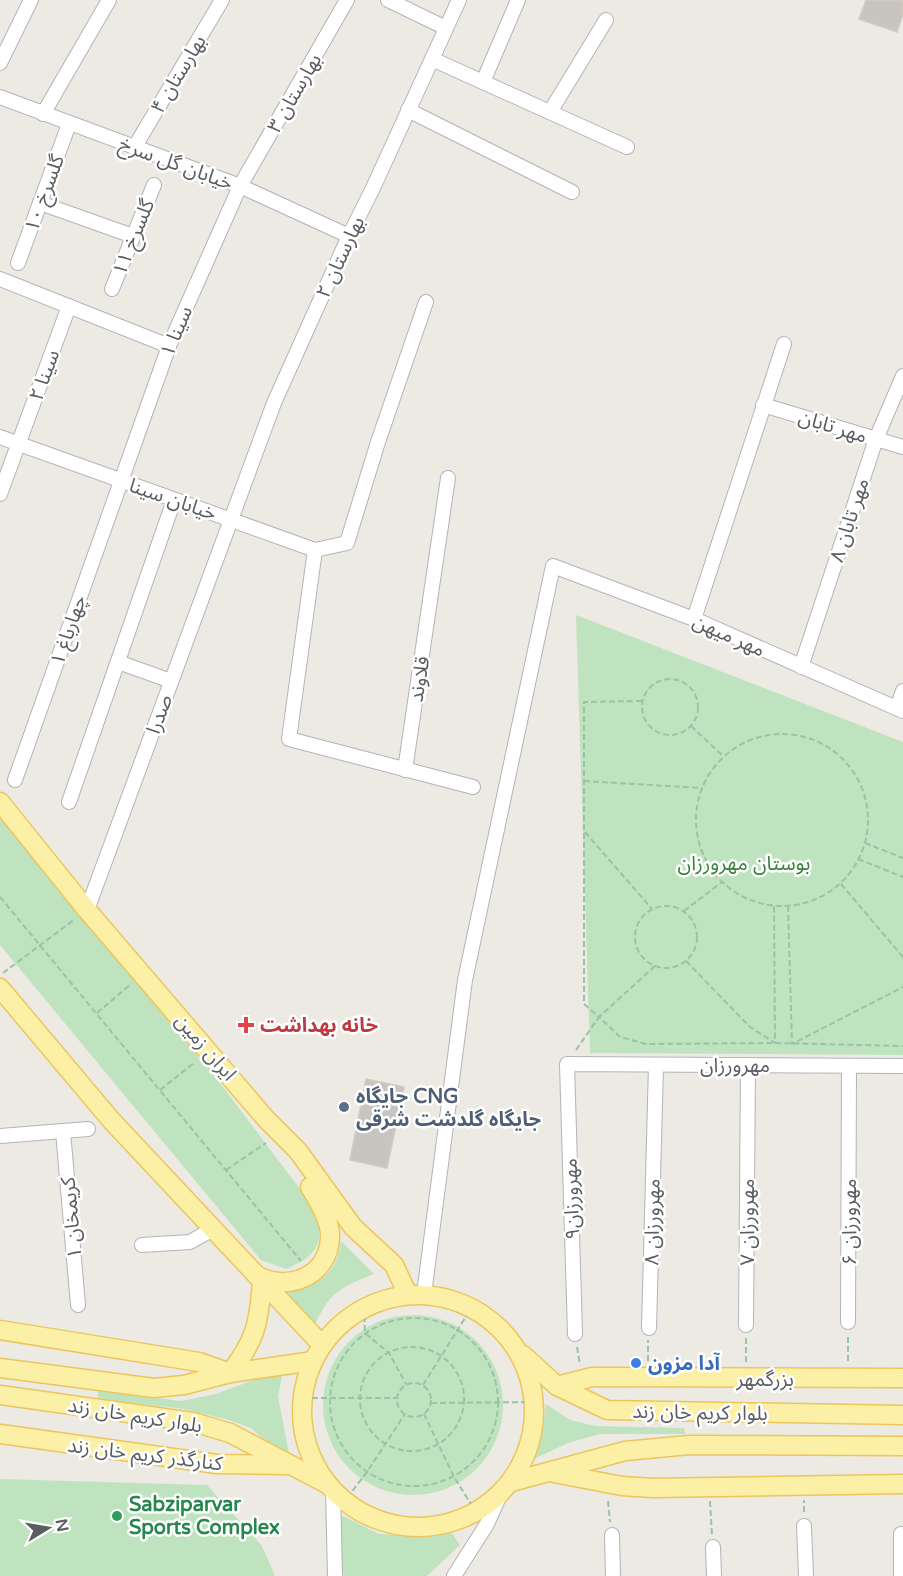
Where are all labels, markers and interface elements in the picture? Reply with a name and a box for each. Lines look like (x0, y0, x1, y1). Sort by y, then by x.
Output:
street label: بهارستان ۴ (146, 31, 212, 118)
street label: بهارستان ۳ (263, 50, 327, 137)
street label: خیابان گل سرخ (115, 132, 236, 198)
street label: گلسرخ ۱۰ (20, 151, 72, 236)
street label: گلسرخ ۱۱ (108, 195, 162, 280)
street label: بهارستان ۲ (312, 213, 370, 302)
street label: سینا ۱ (156, 303, 198, 360)
street label: سینا ۲ (25, 347, 65, 404)
street label: مهر تابان (796, 405, 870, 449)
street label: خیابان سینا (126, 474, 220, 526)
street label: مهر تابان ۸ (825, 475, 875, 565)
street label: چهارباغ ۱ (46, 592, 94, 669)
street label: مهر میهن (689, 609, 768, 662)
street label: قلاوند (405, 655, 435, 704)
street label: صدرا (142, 691, 178, 737)
park label: بوستان مهرورزان (678, 852, 810, 876)
street label: ایران زمین (170, 1009, 241, 1086)
place label: خانه بهداشت (260, 1014, 378, 1038)
marker: خانه بهداشت (237, 1016, 255, 1034)
street label: مهرورزان (700, 1054, 770, 1078)
place label: جایگاه CNG جایگاه گلدشت شرقی (356, 1085, 542, 1132)
marker: جایگاه CNG جایگاه گلدشت شرقی (337, 1100, 351, 1114)
street label: مهرورزان۹ (559, 1158, 585, 1240)
street label: کریمخان ۱ (56, 1175, 88, 1260)
street label: مهرورزان ۸ (640, 1178, 666, 1266)
street label: مهرورزان ۷ (736, 1179, 760, 1265)
street label: مهرورزان ۶ (838, 1179, 862, 1265)
place label: آدا مزون (648, 1352, 720, 1376)
marker: آدا مزون (629, 1356, 643, 1370)
street label: بزرگمهر (735, 1368, 794, 1392)
street label: بلوار کریم خان زند (66, 1394, 204, 1440)
street label: بلوار کریم خان زند (632, 1400, 768, 1428)
street label: کنارگذر کریم خان زند (66, 1434, 225, 1478)
place label: Sabziparvar Sports Complex (129, 1493, 280, 1540)
north arrow (18, 1498, 78, 1558)
marker: Sabziparvar Sports Complex (110, 1509, 124, 1523)
text: N (51, 1517, 73, 1534)

